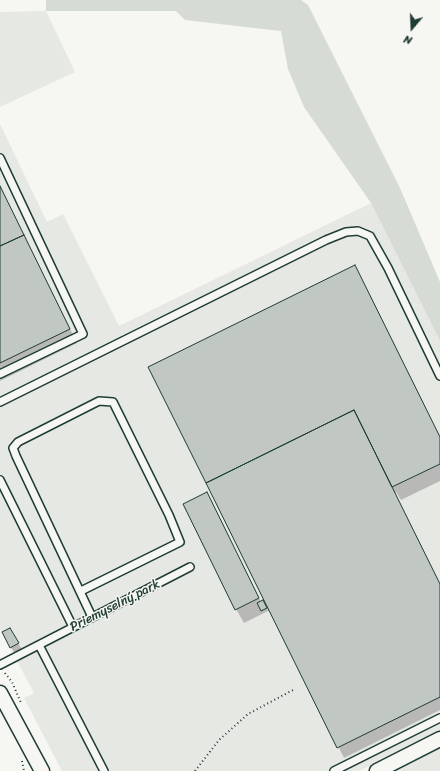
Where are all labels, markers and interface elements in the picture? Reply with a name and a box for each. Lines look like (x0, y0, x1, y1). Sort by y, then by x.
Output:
north arrow (392, 8, 432, 48)
text: N (401, 30, 415, 50)
street label: Priemyselný park (67, 577, 163, 635)

